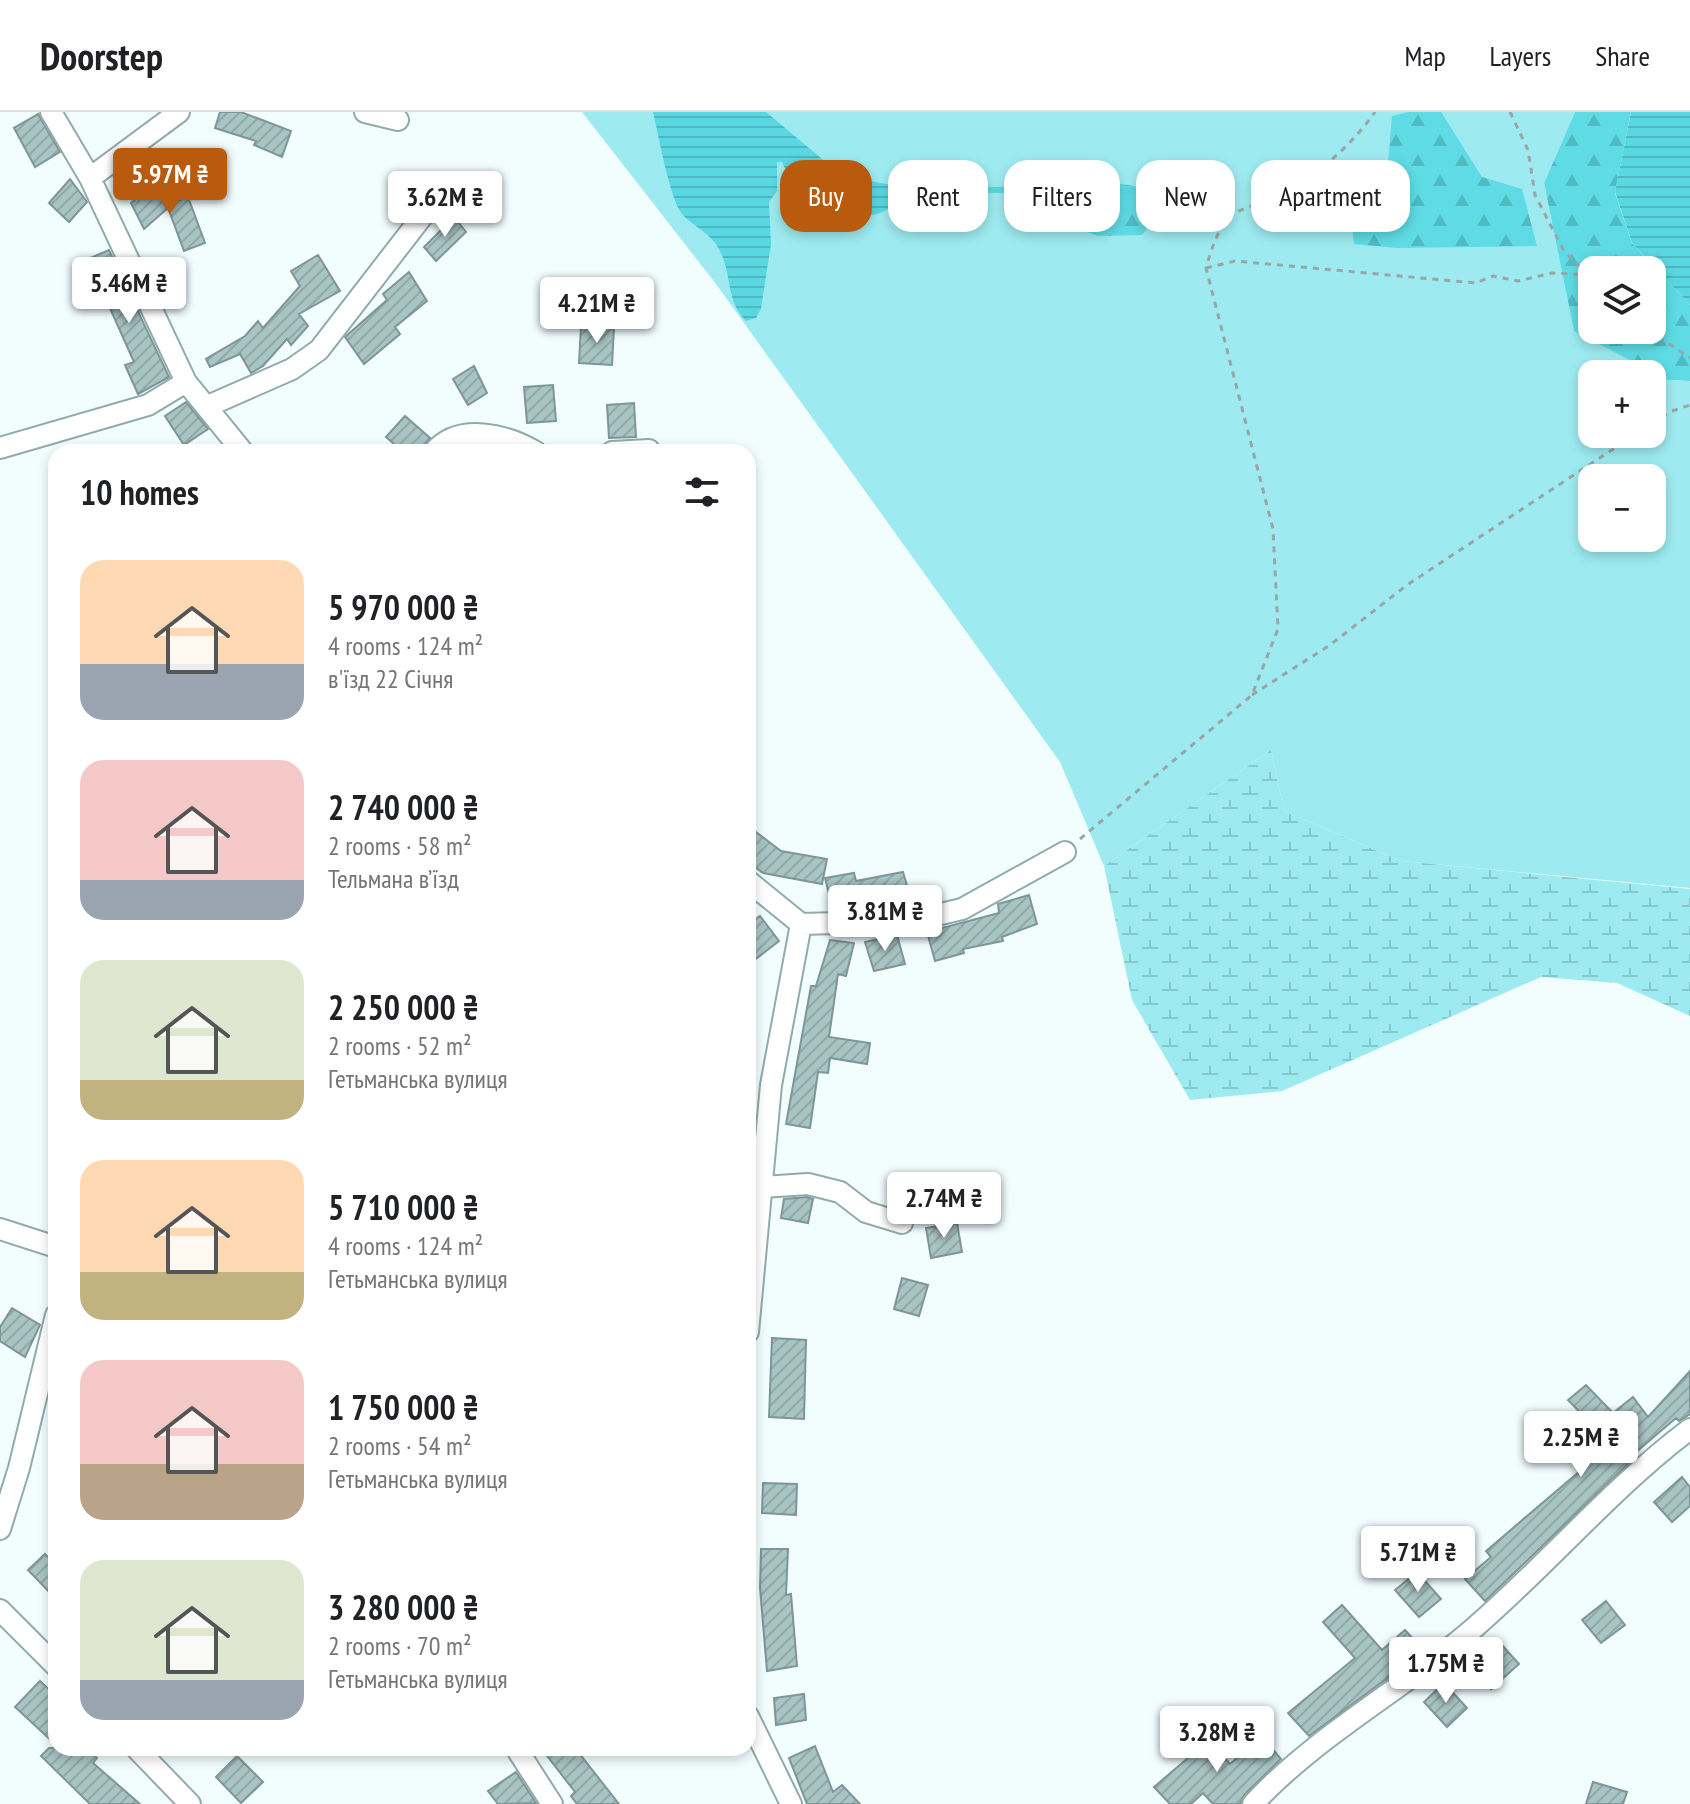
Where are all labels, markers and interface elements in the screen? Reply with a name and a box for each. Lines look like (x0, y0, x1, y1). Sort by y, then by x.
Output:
text: Doorstep (40, 31, 163, 80)
text: Map (1404, 37, 1446, 74)
text: Layers (1490, 37, 1551, 74)
text: Share (1595, 37, 1650, 74)
pin: 5.97M ₴ (96, 148, 244, 216)
text: 5.97M ₴ (131, 157, 209, 190)
chip: Buy (780, 160, 872, 232)
chip: Rent (888, 160, 988, 232)
chip: Filters (1004, 160, 1120, 232)
chip: New (1136, 160, 1235, 232)
chip: Apartment (1251, 160, 1410, 232)
pin: 3.62M ₴ (371, 171, 519, 239)
text: 3.62M ₴ (406, 180, 484, 213)
map controls (1578, 256, 1666, 552)
button: layers (1578, 256, 1666, 344)
pin: 5.46M ₴ (55, 257, 203, 325)
text: 5.46M ₴ (90, 266, 168, 299)
pin: 4.21M ₴ (523, 277, 671, 345)
text: 4.21M ₴ (558, 286, 636, 319)
button: + (1578, 360, 1666, 448)
button: − (1578, 464, 1666, 552)
text: 10 homes (80, 470, 199, 514)
icon: filters (680, 470, 724, 514)
text: 5 970 000 ₴ (328, 585, 479, 629)
icon: home (144, 592, 240, 688)
text: 4 rooms · 124 m² (328, 629, 483, 662)
text: в'їзд 22 Січня (328, 662, 453, 695)
text: 2 740 000 ₴ (328, 785, 479, 829)
icon: home (144, 792, 240, 888)
text: 2 rooms · 58 m² (328, 829, 472, 862)
text: Тельмана в’їзд (328, 862, 459, 895)
pin: 3.81M ₴ (811, 885, 959, 953)
text: 3.81M ₴ (846, 894, 924, 927)
text: 2 250 000 ₴ (328, 985, 479, 1029)
icon: home (144, 992, 240, 1088)
text: 2 rooms · 52 m² (328, 1029, 472, 1062)
text: Гетьманська вулиця (328, 1062, 508, 1095)
pin: 2.74M ₴ (870, 1172, 1018, 1240)
text: 2.74M ₴ (905, 1181, 983, 1214)
text: 5 710 000 ₴ (328, 1185, 479, 1229)
icon: home (144, 1192, 240, 1288)
text: 4 rooms · 124 m² (328, 1229, 483, 1262)
text: Гетьманська вулиця (328, 1262, 508, 1295)
text: 1 750 000 ₴ (328, 1385, 479, 1429)
icon: home (144, 1392, 240, 1488)
pin: 2.25M ₴ (1507, 1411, 1655, 1479)
text: 2.25M ₴ (1542, 1420, 1620, 1453)
text: 2 rooms · 54 m² (328, 1429, 472, 1462)
text: Гетьманська вулиця (328, 1462, 508, 1495)
pin: 5.71M ₴ (1344, 1526, 1492, 1594)
text: 5.71M ₴ (1379, 1535, 1457, 1568)
text: 3 280 000 ₴ (328, 1585, 479, 1629)
icon: home (144, 1592, 240, 1688)
text: 2 rooms · 70 m² (328, 1629, 472, 1662)
pin: 1.75M ₴ (1372, 1637, 1520, 1705)
text: 1.75M ₴ (1407, 1646, 1485, 1679)
text: Гетьманська вулиця (328, 1662, 508, 1695)
pin: 3.28M ₴ (1143, 1706, 1291, 1774)
text: 3.28M ₴ (1178, 1715, 1256, 1748)

